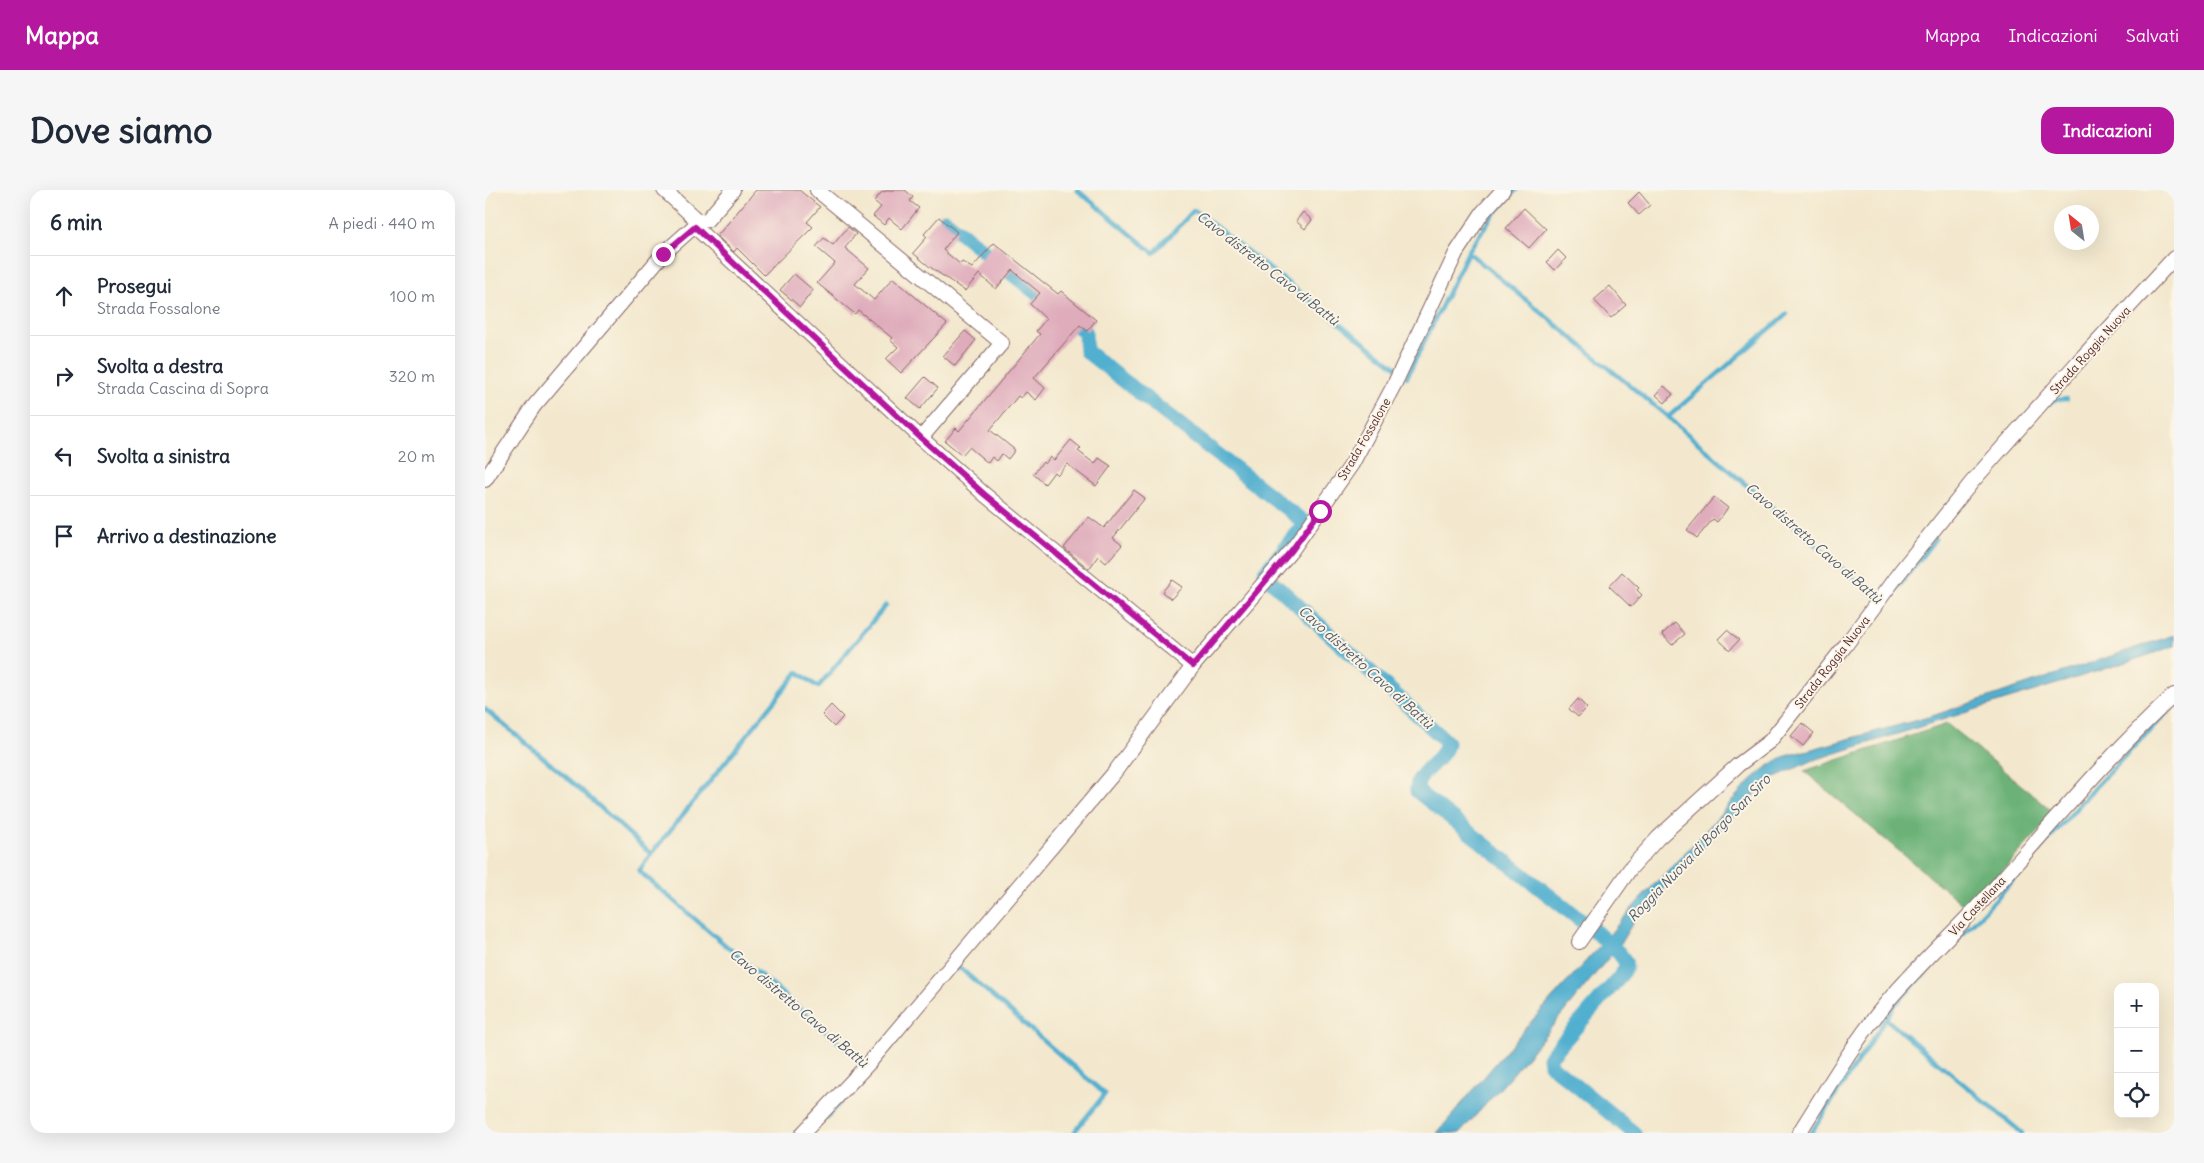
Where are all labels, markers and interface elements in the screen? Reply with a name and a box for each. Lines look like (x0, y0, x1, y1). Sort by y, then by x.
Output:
text: Mappa (25, 20, 99, 50)
text: Mappa (1925, 24, 1980, 47)
text: Indicazioni (2008, 24, 2098, 47)
text: Salvati (2126, 24, 2179, 47)
button: Indicazioni (2041, 107, 2174, 154)
text: Dove siamo (30, 108, 213, 152)
north arrow (2054, 205, 2099, 250)
water label: Cavo distretto Cavo di Battù (1193, 207, 1343, 330)
text: 6 min (50, 209, 102, 236)
text: A piedi · 440 m (329, 213, 435, 233)
route end (652, 243, 675, 266)
text: Prosegui (97, 274, 172, 298)
icon: ahead (50, 282, 78, 310)
text: 100 m (390, 286, 435, 306)
text: Strada Fossalone (97, 298, 220, 318)
street label: Strada Roggia Nuova (2046, 303, 2134, 397)
text: Svolta a destra (97, 354, 223, 378)
icon: right (50, 362, 78, 390)
text: 320 m (389, 366, 435, 386)
text: Strada Cascina di Sopra (97, 378, 269, 398)
street label: Strada Fossalone (1334, 395, 1394, 483)
icon: left (50, 442, 78, 470)
text: Svolta a sinistra (97, 444, 230, 468)
text: 20 m (398, 446, 435, 466)
water label: Cavo distretto Cavo di Battù (1742, 479, 1887, 608)
route start (1309, 500, 1332, 523)
icon: arrive (50, 522, 78, 550)
text: Arrivo a destinazione (97, 524, 276, 548)
water label: Cavo distretto Cavo di Battù (1295, 602, 1438, 733)
street label: Strada Roggia Nuova (1791, 613, 1873, 711)
water label: Roggia Nuova di Borgo San Siro (1624, 770, 1775, 926)
street label: Via Castellana (1945, 873, 2009, 939)
water label: Cavo distretto Cavo di Battù (726, 945, 873, 1072)
map controls (2114, 983, 2159, 1118)
button: + (2114, 983, 2159, 1028)
button: − (2114, 1028, 2159, 1073)
button: locate (2114, 1073, 2159, 1118)

